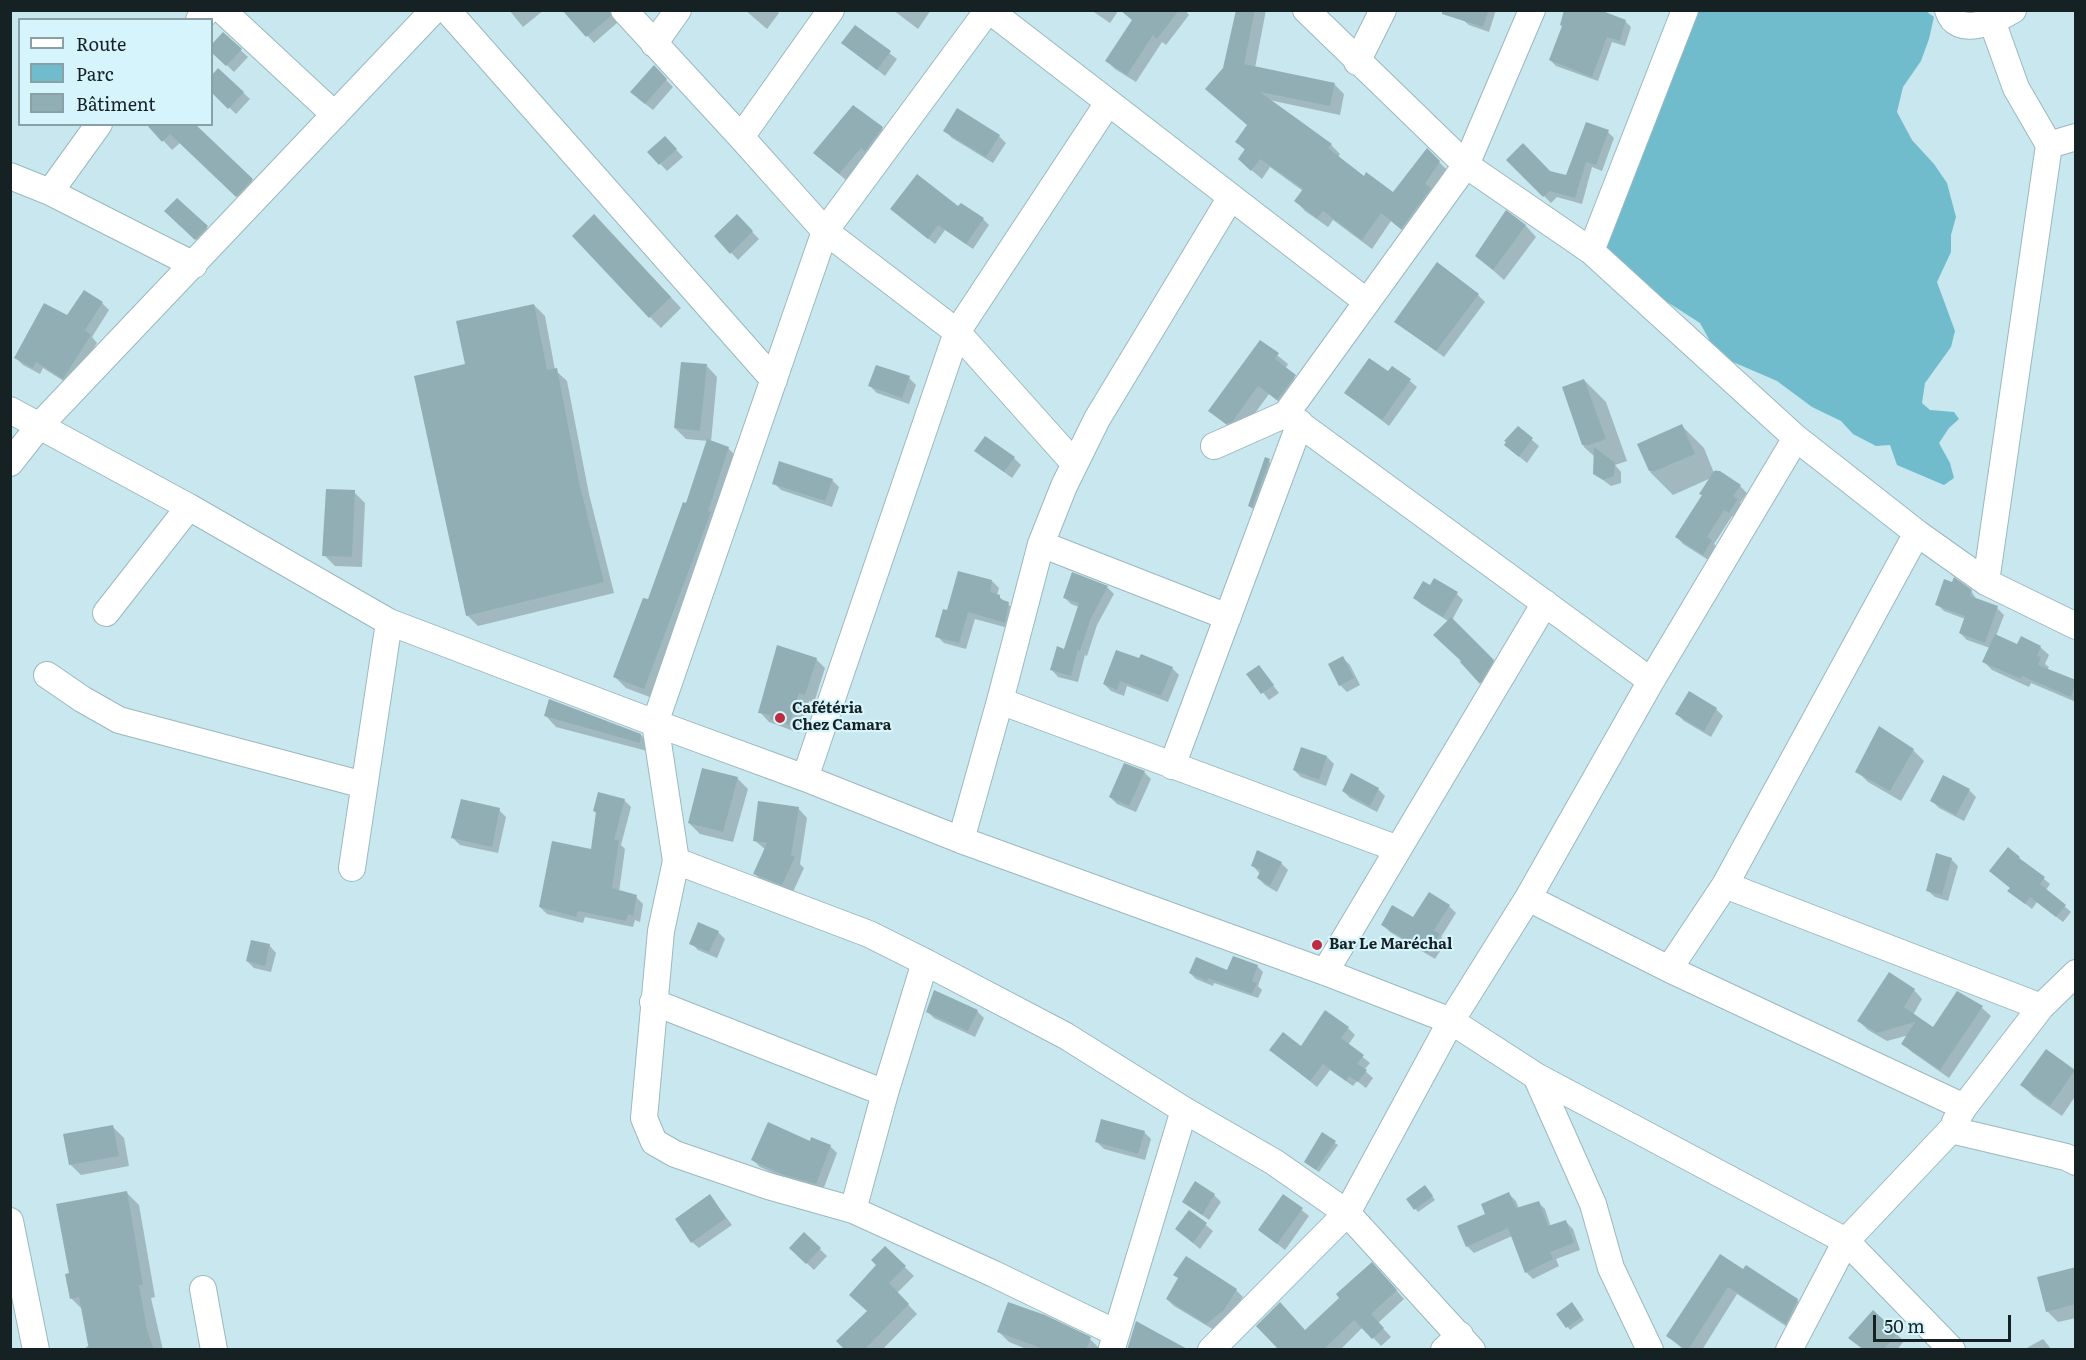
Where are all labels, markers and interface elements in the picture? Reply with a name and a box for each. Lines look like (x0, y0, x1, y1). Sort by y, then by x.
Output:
legend (18, 18, 213, 126)
text: Route (76, 30, 126, 57)
text: Parc (76, 60, 114, 87)
text: Bâtiment (76, 90, 155, 117)
place label: Cafétéria Chez Camara (792, 700, 891, 735)
marker: Cafétéria Chez Camara (773, 711, 787, 725)
place label: Bar Le Maréchal (1329, 936, 1452, 954)
marker: Bar Le Maréchal (1310, 938, 1324, 952)
scale bar (1876, 1303, 2014, 1341)
text: 50 m (1884, 1312, 1925, 1339)

